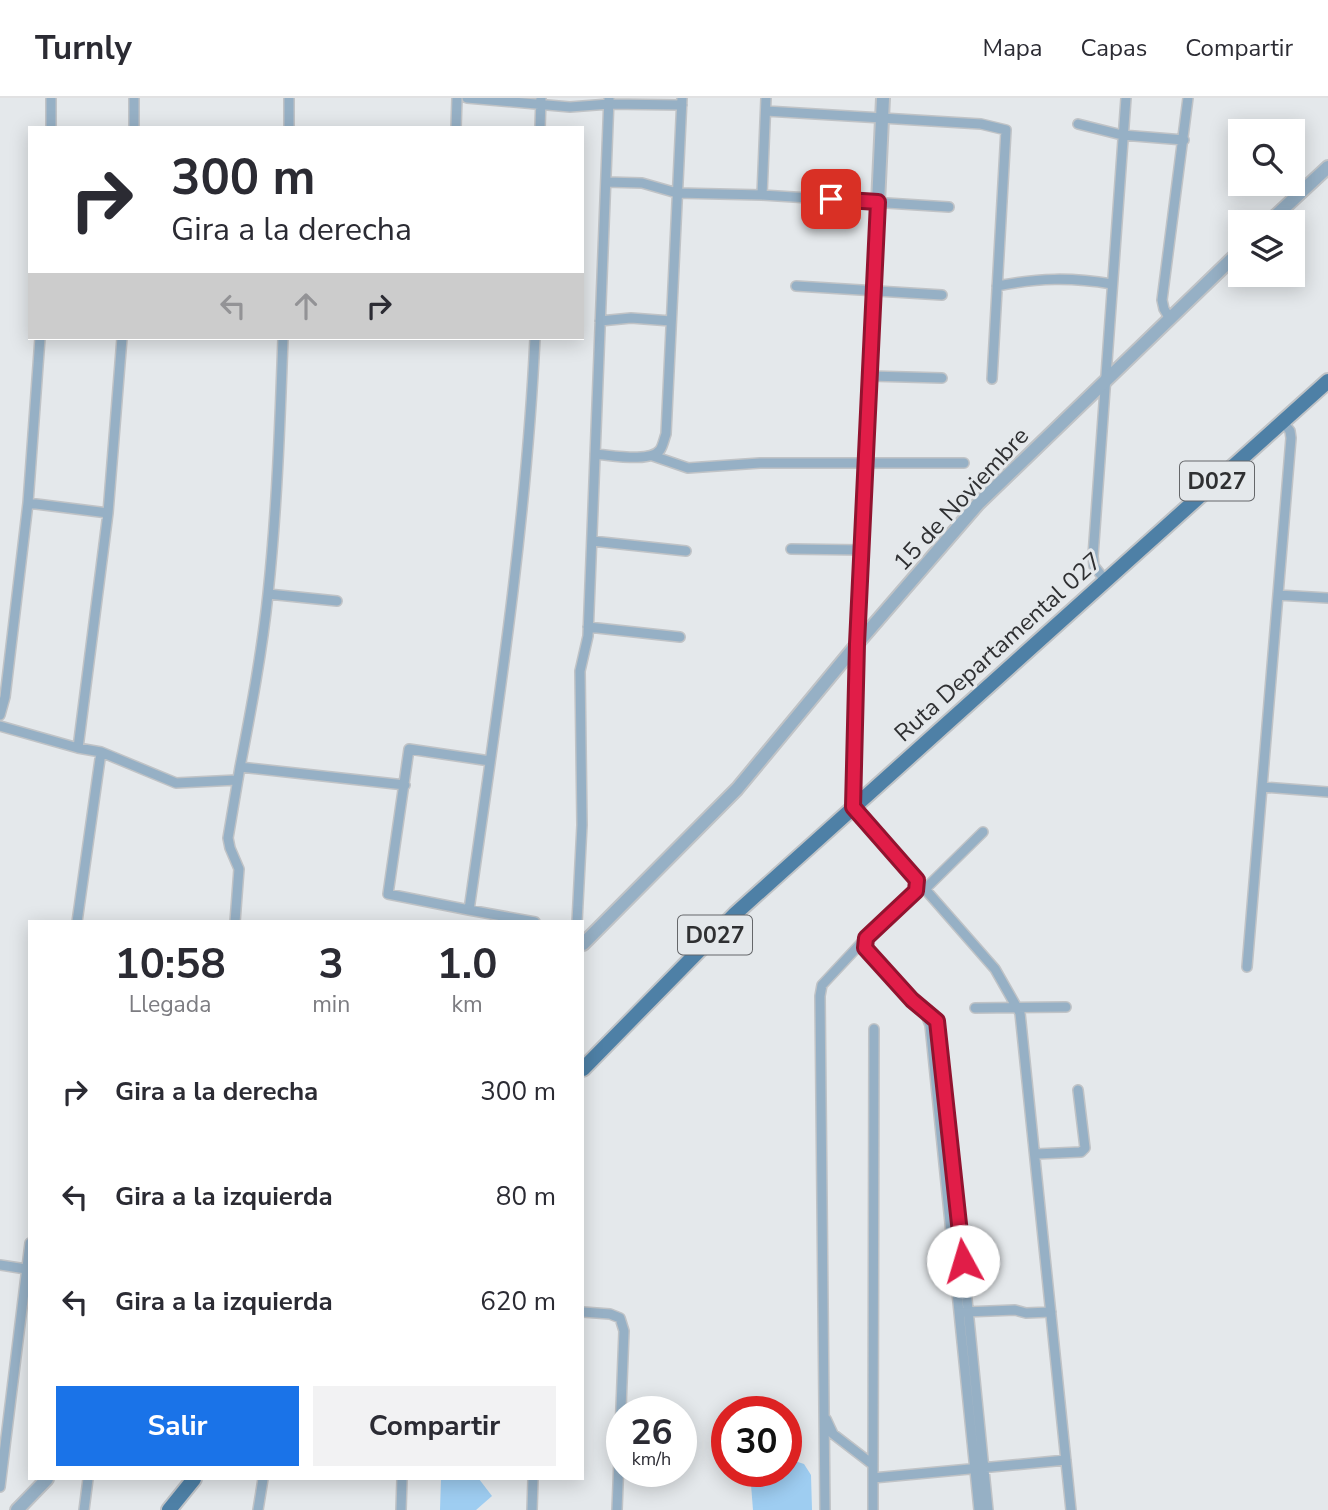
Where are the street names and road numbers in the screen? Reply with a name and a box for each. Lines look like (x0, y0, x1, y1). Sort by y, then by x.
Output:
street label: 15 de Noviembre (886, 420, 1036, 578)
road number: D027 (1180, 462, 1254, 500)
street label: Ruta Departamental 027 (887, 545, 1109, 749)
road number: D027 (678, 916, 752, 954)

